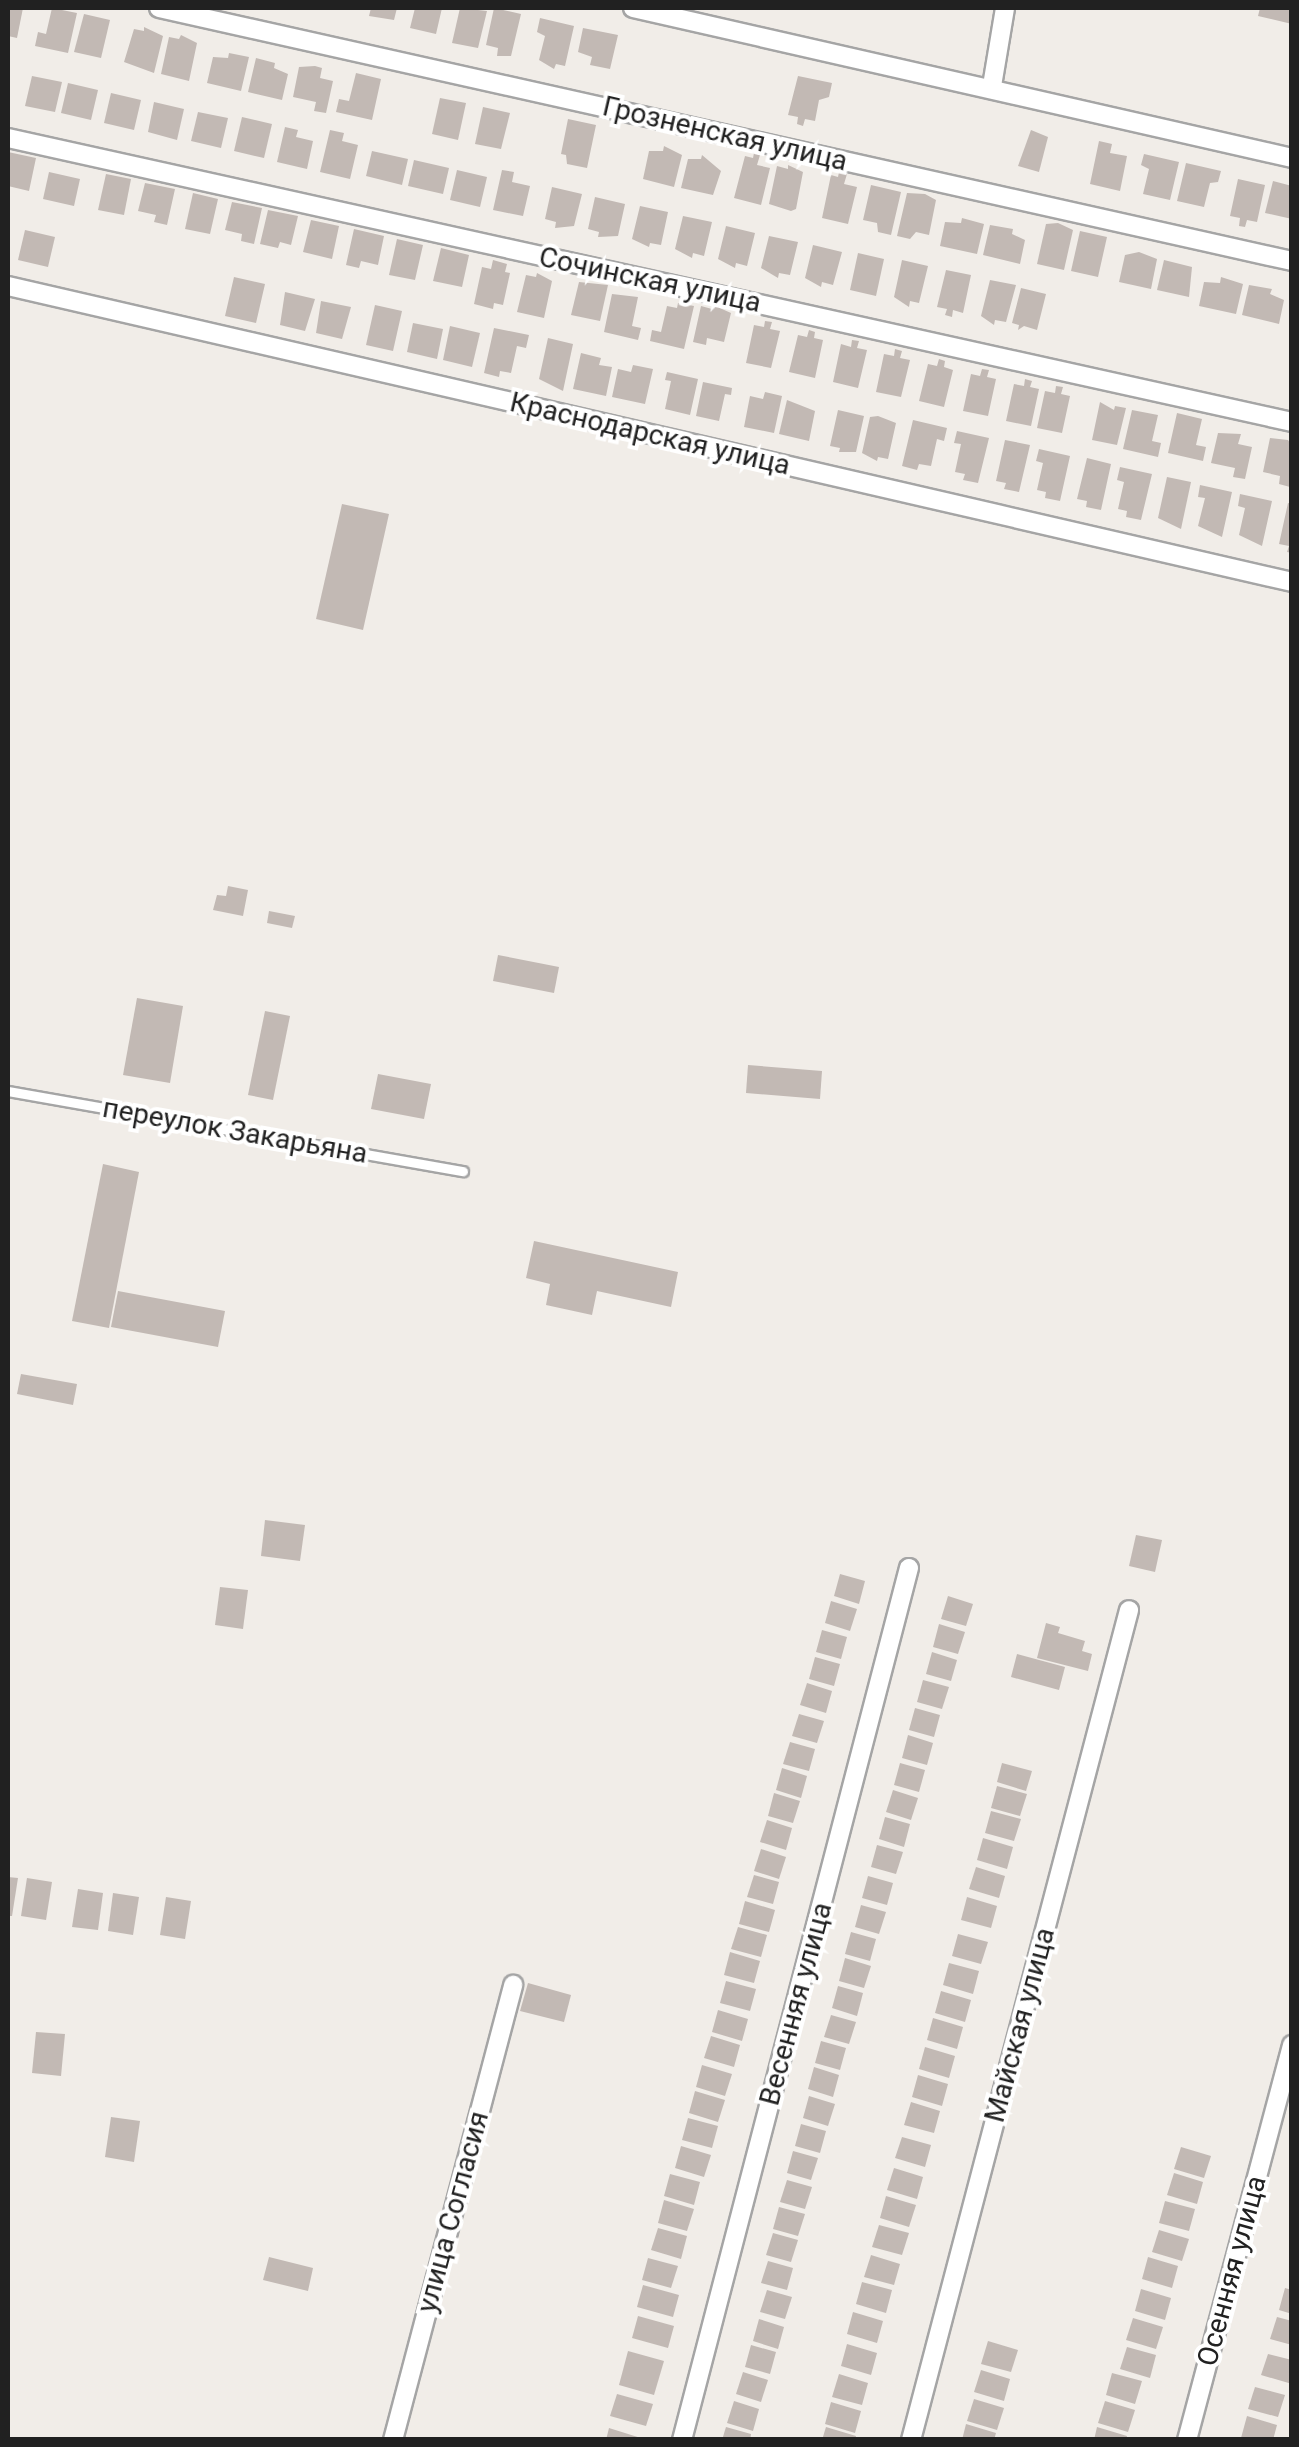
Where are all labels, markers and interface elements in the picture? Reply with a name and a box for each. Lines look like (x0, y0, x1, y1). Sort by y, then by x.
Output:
street label: Грозненская улица (599, 90, 851, 178)
street label: Сочинская улица (536, 240, 764, 320)
street label: Краснодарская улица (507, 385, 793, 483)
street label: переулок Закарьяна (100, 1091, 370, 1171)
street label: Весенняя улица (753, 1899, 839, 2109)
street label: Майская улица (978, 1924, 1062, 2126)
street label: улица Согласия (410, 2108, 496, 2316)
street label: Осенняя улица (1190, 2172, 1274, 2370)

